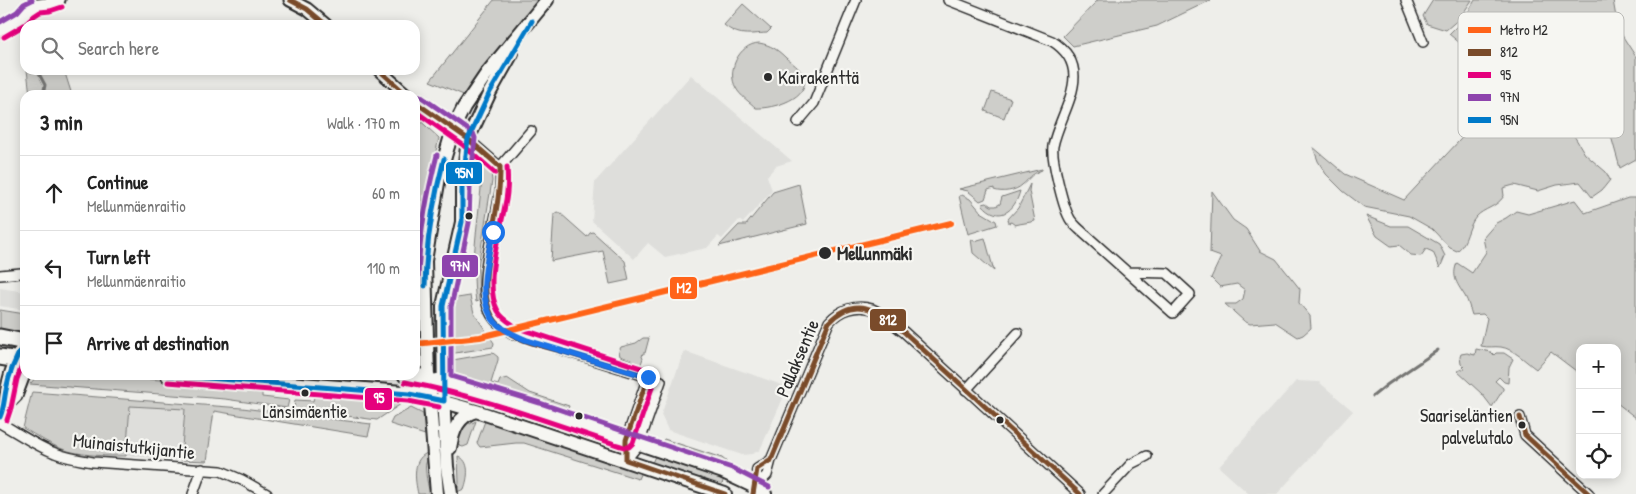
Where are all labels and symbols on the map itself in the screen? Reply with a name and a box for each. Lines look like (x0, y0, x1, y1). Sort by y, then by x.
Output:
legend (1458, 12, 1624, 138)
text: Metro M2 (1500, 20, 1548, 39)
text: 812 (1500, 42, 1518, 61)
place label: Kairakenttä (778, 64, 860, 90)
text: 95 (1500, 65, 1511, 84)
marker: Kairakenttä (762, 71, 774, 83)
text: 97N (1500, 87, 1520, 106)
text: 95N (1500, 110, 1519, 129)
line badge: 95N (445, 161, 483, 185)
text: 95N (455, 163, 474, 182)
unlabelled marker (464, 211, 474, 221)
route start (482, 221, 505, 244)
place label: Mellunmäki (837, 240, 913, 266)
marker: Mellunmäki (817, 245, 833, 261)
line badge: 97N (441, 254, 479, 278)
text: 97N (450, 256, 470, 275)
line badge: M2 (669, 276, 698, 300)
text: M2 (677, 278, 692, 297)
line badge: 812 (869, 308, 907, 332)
text: 812 (879, 310, 897, 329)
street label: Pallaksentie (769, 315, 825, 401)
route end (637, 366, 660, 389)
line badge: 95 (364, 387, 393, 411)
marker: Länsimäentie (300, 388, 310, 398)
text: 95 (373, 388, 385, 407)
place label: Länsimäentie (263, 399, 347, 424)
place label: Saariseläntien palvelutalo (1420, 403, 1513, 450)
unlabelled marker (574, 411, 584, 421)
unlabelled marker (995, 415, 1005, 425)
marker: Saariseläntien palvelutalo (1517, 420, 1527, 430)
street label: Muinaistutkijantie (72, 427, 197, 465)

